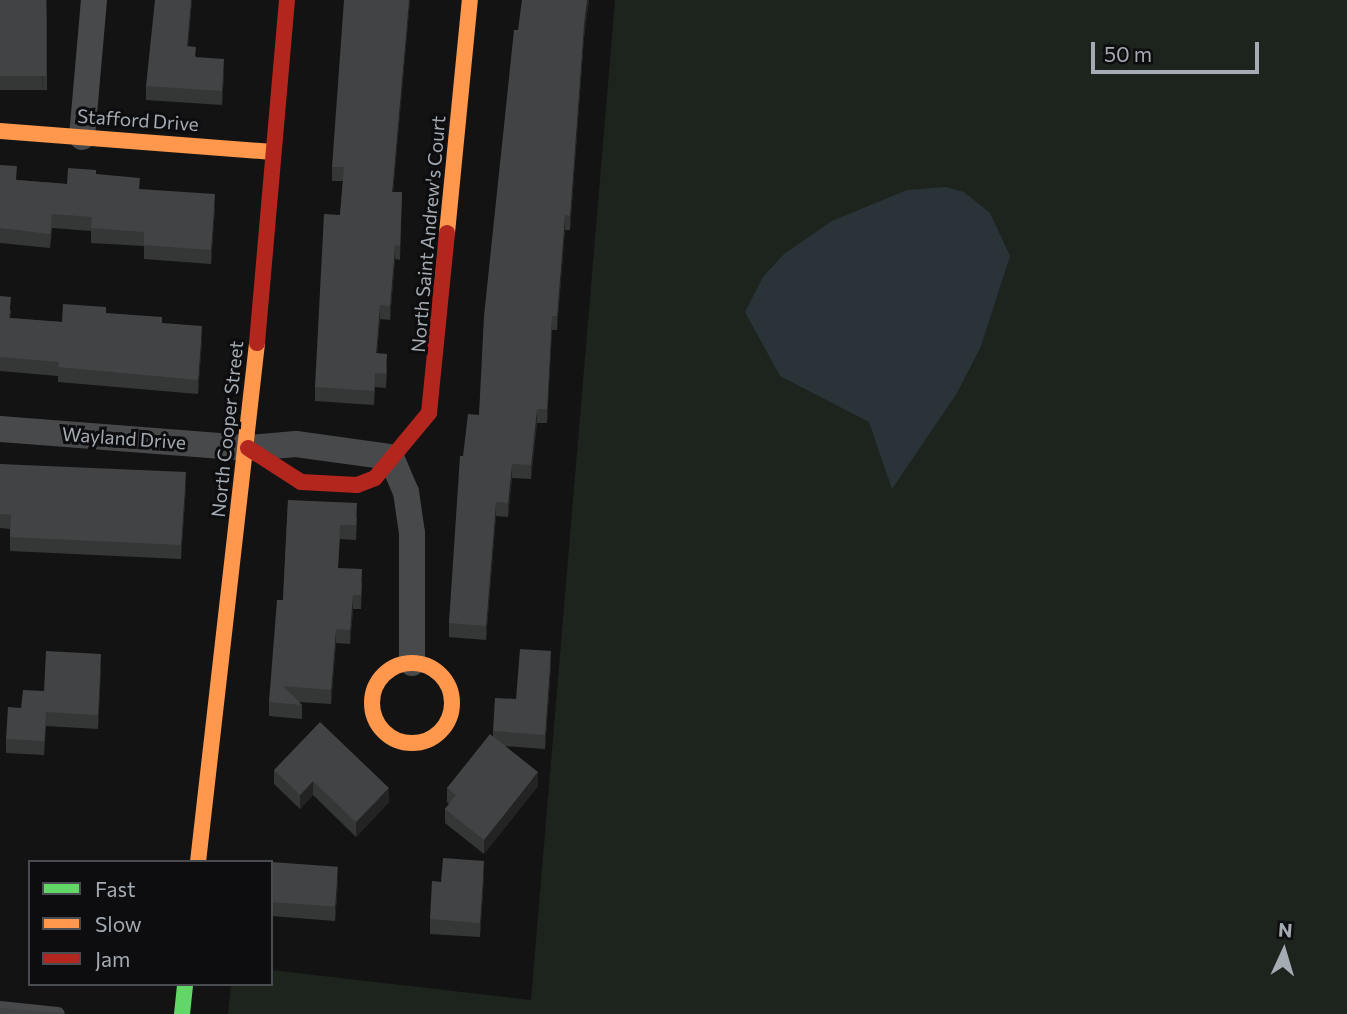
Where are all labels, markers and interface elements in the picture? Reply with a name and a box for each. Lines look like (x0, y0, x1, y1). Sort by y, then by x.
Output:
scale bar (1095, 28, 1263, 72)
text: 50 m (1104, 41, 1152, 66)
street label: Stafford Drive (76, 104, 200, 136)
street label: North Saint Andrew's Court (406, 115, 450, 353)
street label: North Cooper Street (206, 340, 248, 518)
street label: Wayland Drive (61, 422, 187, 454)
legend (28, 860, 273, 986)
text: Fast (95, 876, 136, 901)
text: Slow (95, 911, 142, 936)
north arrow (1249, 916, 1319, 986)
text: N (1278, 918, 1293, 942)
text: Jam (95, 946, 130, 971)

